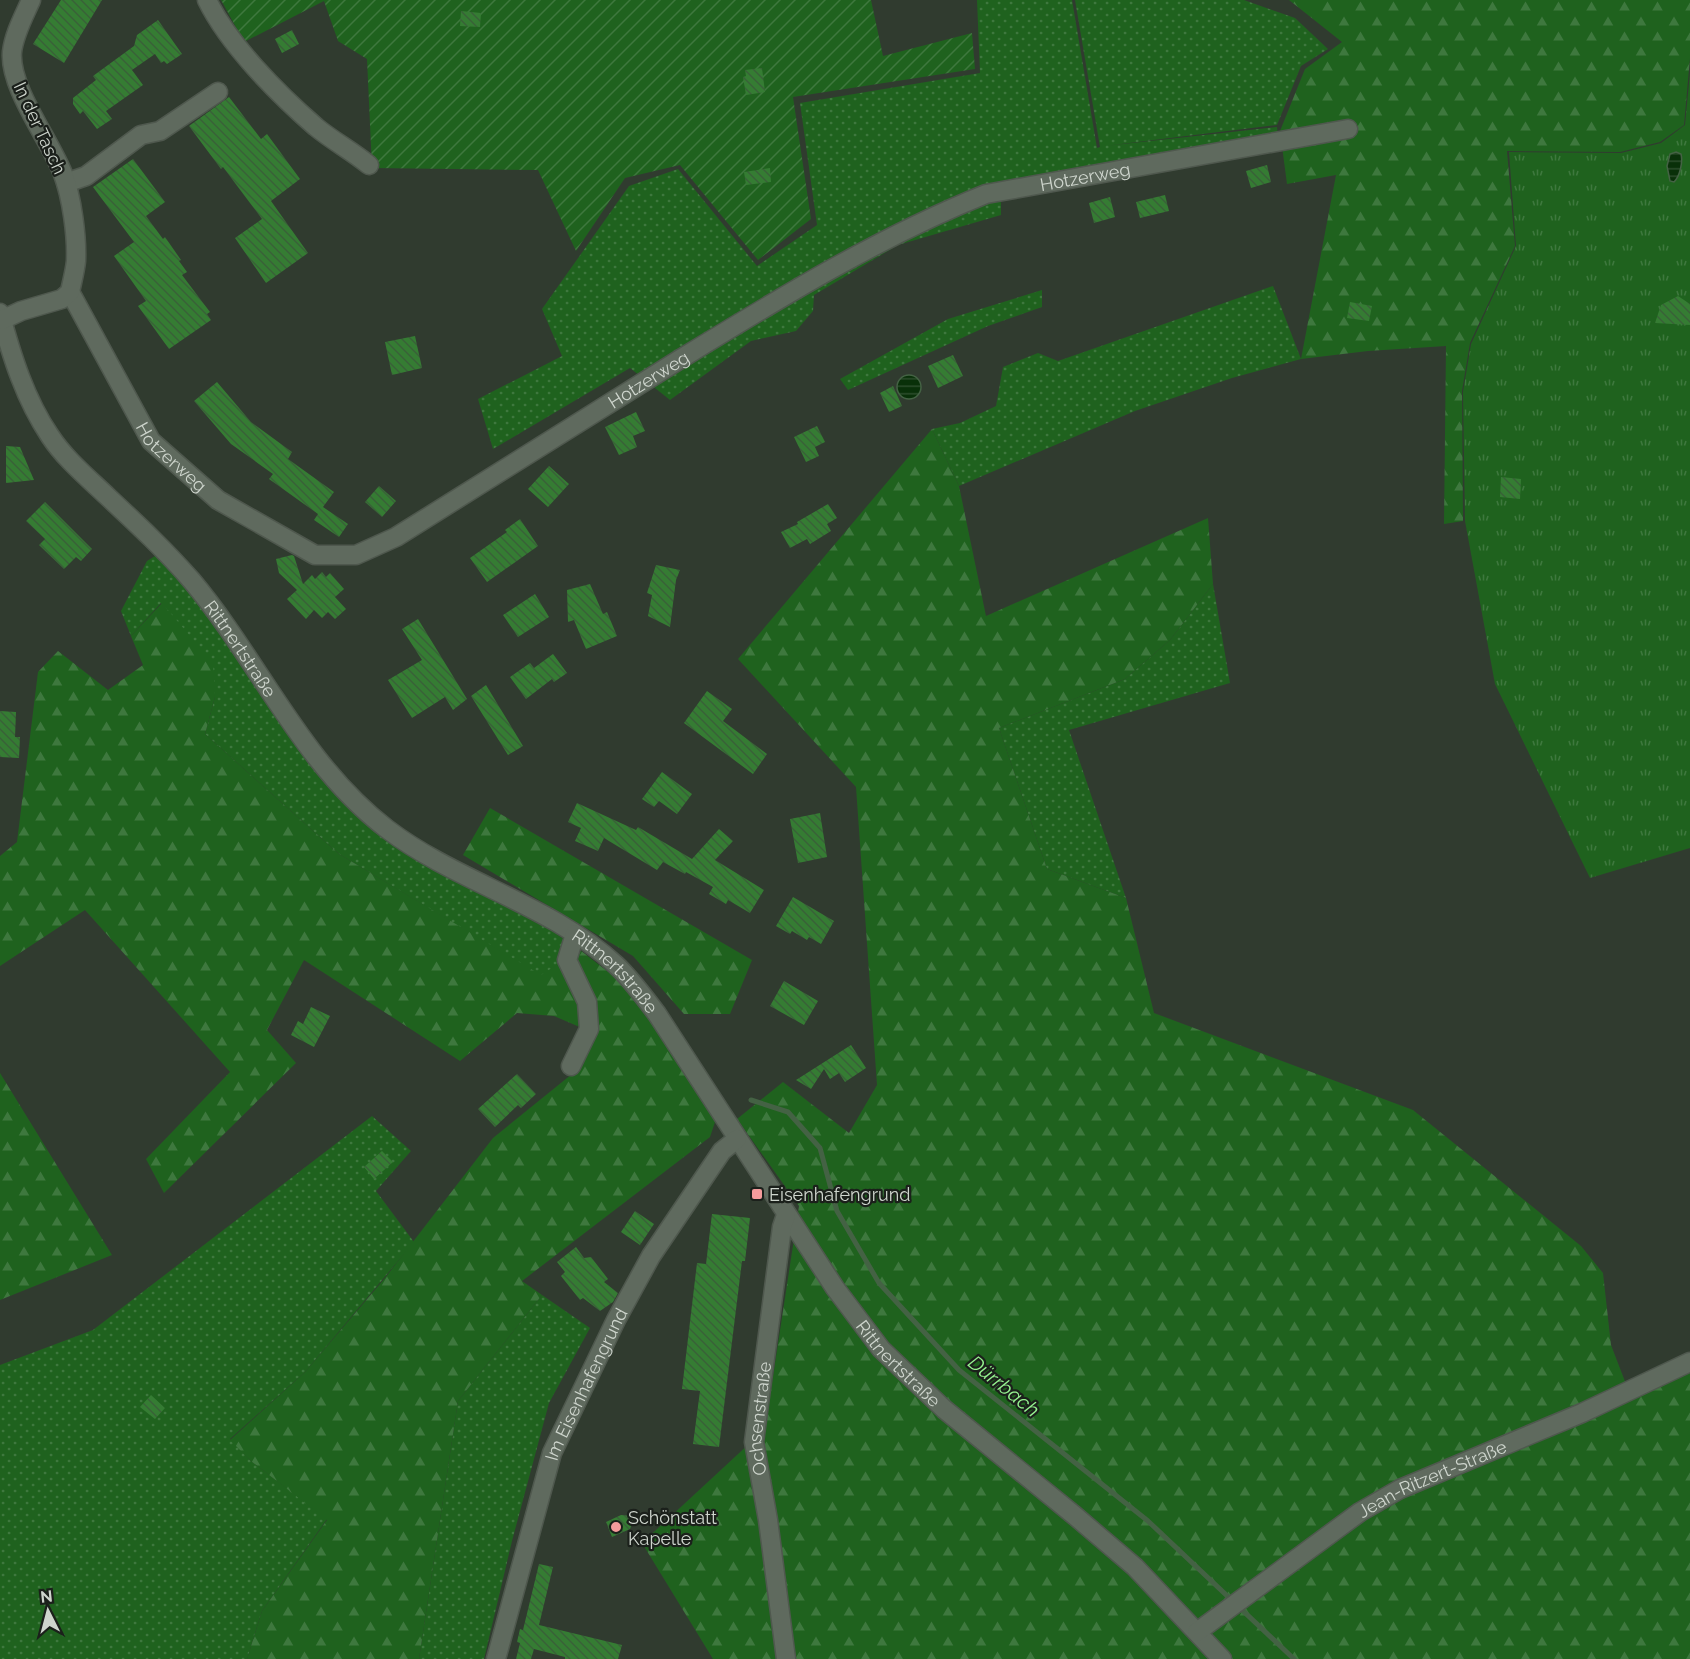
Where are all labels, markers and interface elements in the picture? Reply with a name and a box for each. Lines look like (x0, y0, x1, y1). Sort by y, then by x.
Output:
street label: In der Tasch (10, 79, 70, 177)
street label: Hotzerweg (1038, 158, 1132, 195)
street label: Hotzerweg (604, 346, 693, 412)
street label: Hotzerweg (132, 418, 211, 496)
street label: Rittnertstraße (201, 596, 281, 701)
street label: Rittnertstraße (568, 924, 663, 1017)
place label: Eisenhafengrund (769, 1184, 910, 1205)
marker: Eisenhafengrund (750, 1187, 764, 1201)
street label: Im Eisenhafengrund (540, 1304, 631, 1463)
street label: Rittnertstraße (852, 1316, 946, 1411)
water label: Dürrbach (964, 1350, 1044, 1422)
street label: Ochsenstraße (744, 1360, 775, 1477)
street label: Jean-Ritzert-Straße (1354, 1435, 1510, 1522)
place label: Schönstatt Kapelle (628, 1507, 717, 1549)
marker: Schönstatt Kapelle (609, 1520, 623, 1534)
north arrow (18, 1581, 78, 1641)
text: N (39, 1586, 54, 1607)

